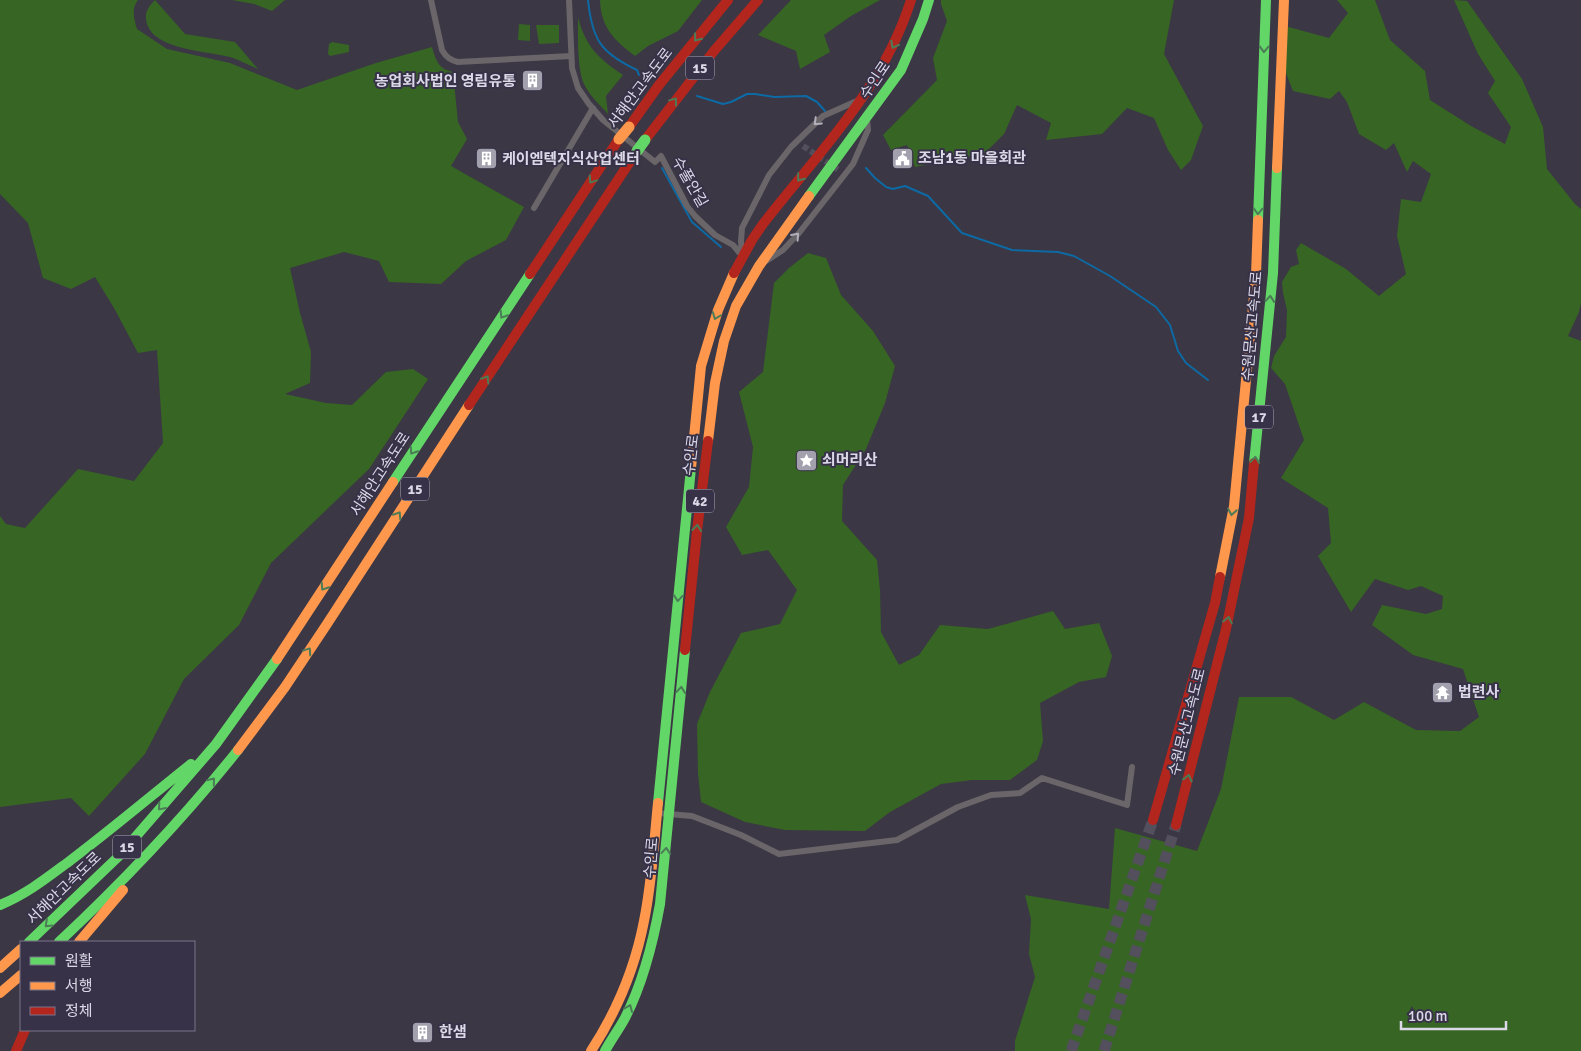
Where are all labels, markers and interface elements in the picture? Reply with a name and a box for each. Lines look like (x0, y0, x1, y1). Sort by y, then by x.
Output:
one-way arrow (695, 32, 703, 41)
one-way arrow (890, 40, 900, 49)
street label: 서해안고속도로 (604, 44, 676, 132)
one-way arrow (1259, 45, 1270, 53)
road number: 15 (686, 56, 714, 80)
street label: 수인로 (856, 58, 894, 102)
building icon: 농업회사법인 영림유통 (520, 69, 544, 93)
place label: 농업회사법인 영림유통 (375, 72, 516, 90)
one-way arrow (669, 98, 677, 107)
one-way arrow (814, 116, 823, 125)
public building icon: 조남1동 마을회관 (890, 146, 914, 170)
building icon: 케이엠텍지식산업센터 (474, 147, 498, 171)
place label: 조남1동 마을회관 (918, 149, 1026, 167)
place label: 케이엠텍지식산업센터 (502, 150, 640, 168)
street label: 수풀안길 (668, 154, 712, 210)
one-way arrow (798, 172, 806, 181)
one-way arrow (589, 175, 599, 184)
one-way arrow (1253, 207, 1264, 215)
one-way arrow (791, 232, 800, 241)
street label: 수원문산고속도로 (1238, 270, 1266, 382)
one-way arrow (1264, 294, 1275, 302)
one-way arrow (499, 310, 509, 319)
one-way arrow (712, 311, 722, 320)
one-way arrow (480, 375, 489, 384)
road number: 17 (1245, 406, 1273, 428)
street label: 서해안고속도로 (346, 429, 414, 519)
street label: 수인로 (680, 433, 702, 477)
one-way arrow (410, 445, 419, 455)
place icon: 쇠머리산 (794, 448, 818, 472)
place label: 쇠머리산 (822, 451, 877, 469)
one-way arrow (1249, 456, 1260, 464)
road number: 15 (401, 478, 429, 500)
road number: 42 (686, 490, 714, 512)
one-way arrow (1228, 508, 1238, 517)
one-way arrow (392, 511, 401, 521)
one-way arrow (691, 524, 702, 532)
one-way arrow (321, 581, 330, 591)
one-way arrow (673, 594, 684, 602)
one-way arrow (1222, 616, 1233, 625)
one-way arrow (302, 647, 311, 656)
street label: 수원문산고속도로 (1165, 666, 1209, 778)
temple icon: 법련사 (1430, 680, 1454, 704)
place label: 법련사 (1458, 683, 1500, 701)
one-way arrow (675, 685, 686, 693)
one-way arrow (1182, 773, 1193, 782)
one-way arrow (206, 778, 215, 787)
one-way arrow (158, 802, 167, 811)
road number: 15 (113, 836, 141, 859)
street label: 수인로 (640, 837, 662, 879)
one-way arrow (661, 847, 672, 855)
street label: 서해안고속도로 (23, 848, 105, 928)
one-way arrow (45, 918, 54, 927)
legend (20, 941, 195, 1031)
text: 원활 (65, 952, 93, 970)
text: 서행 (65, 977, 93, 995)
scale bar (1401, 998, 1506, 1030)
text: 정체 (65, 1002, 93, 1020)
one-way arrow (623, 1005, 633, 1013)
text: 100 m (1408, 1007, 1448, 1025)
building icon: 한샘 (411, 1020, 435, 1044)
place label: 한샘 (439, 1023, 467, 1041)

